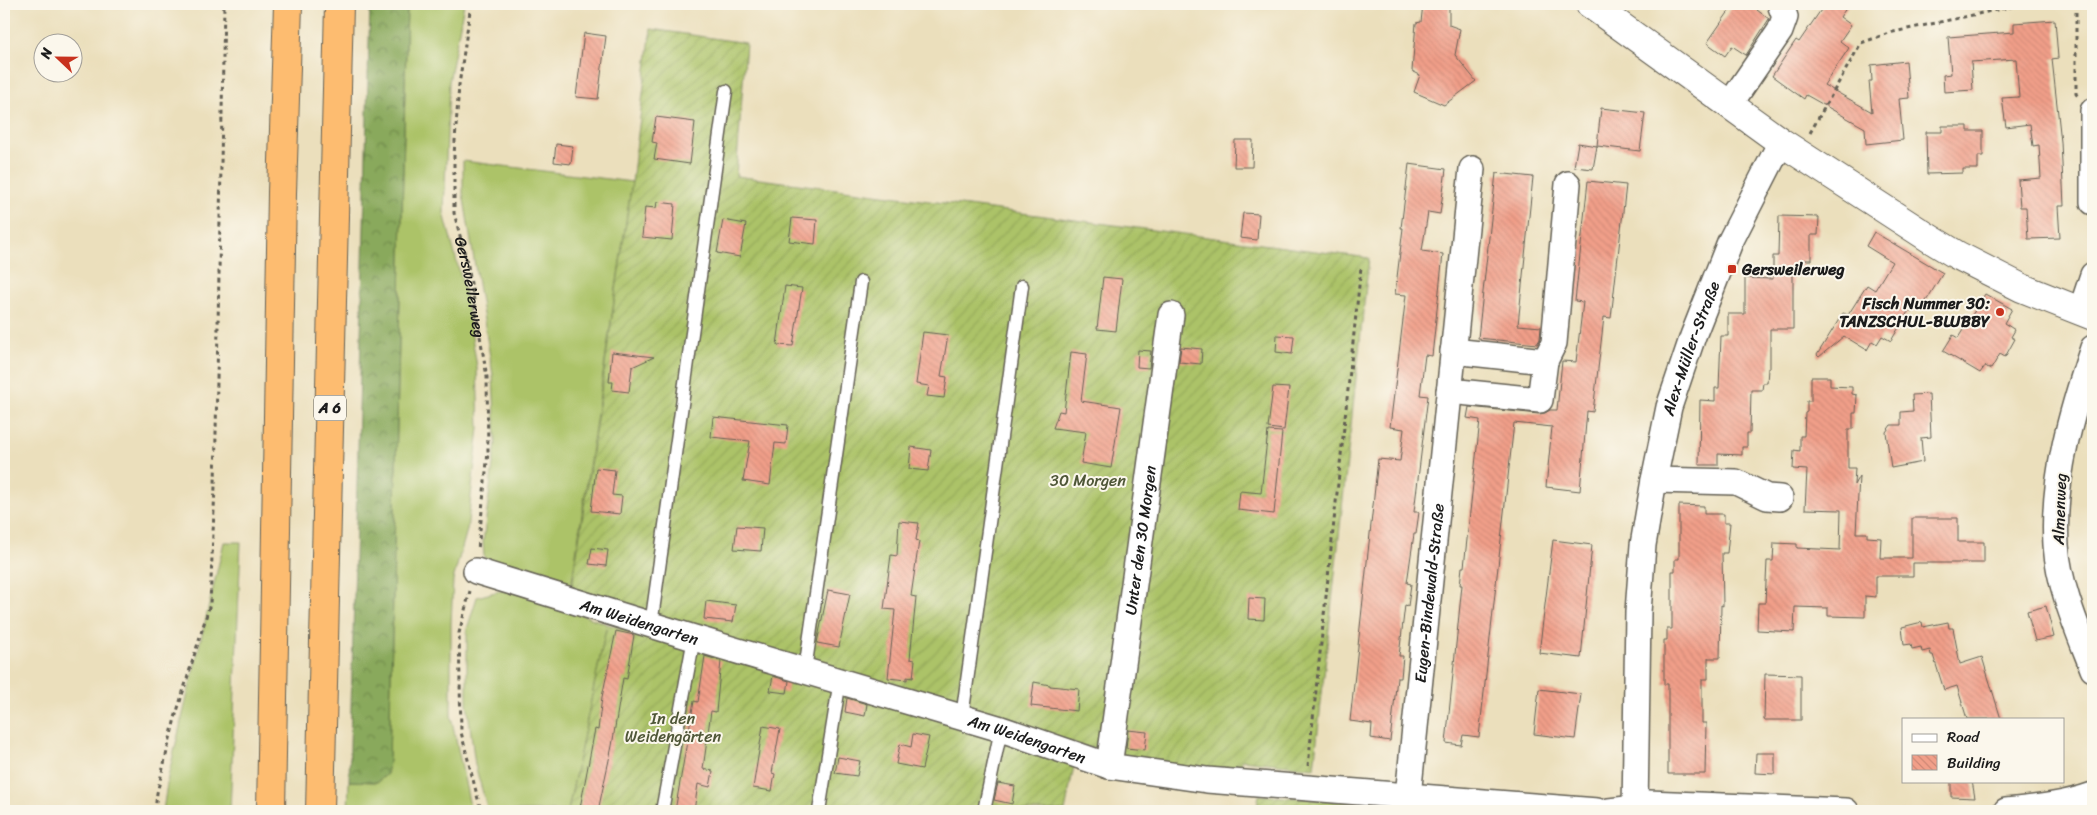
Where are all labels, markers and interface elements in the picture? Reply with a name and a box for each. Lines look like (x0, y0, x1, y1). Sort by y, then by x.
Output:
north arrow (32, 32, 82, 82)
text: N (33, 44, 60, 63)
street label: Gersweilerweg (446, 233, 494, 340)
place label: Gersweilerweg (1741, 255, 1845, 284)
marker: Gersweilerweg (1726, 263, 1738, 275)
street label: Alex-Müller-Straße (1653, 276, 1728, 419)
place label: Fisch Nummer 30: TANZSCHUL-BLUBBY (1839, 289, 1991, 336)
marker: Fisch Nummer 30: TANZSCHUL-BLUBBY (1994, 306, 2006, 318)
road number: A 6 (314, 396, 346, 420)
street label: Unter den 30 Morgen (1116, 463, 1165, 617)
park label: 30 Morgen (1050, 466, 1126, 495)
street label: Almenweg (2044, 473, 2075, 546)
street label: Eugen-Bindewald-Straße (1406, 502, 1453, 684)
street label: Am Weidengarten (575, 590, 703, 654)
park label: In den Weidengärten (625, 704, 721, 751)
street label: Am Weidengarten (963, 706, 1090, 772)
legend (1902, 718, 2064, 782)
text: Road (1947, 724, 1980, 750)
text: Building (1947, 750, 2001, 776)

